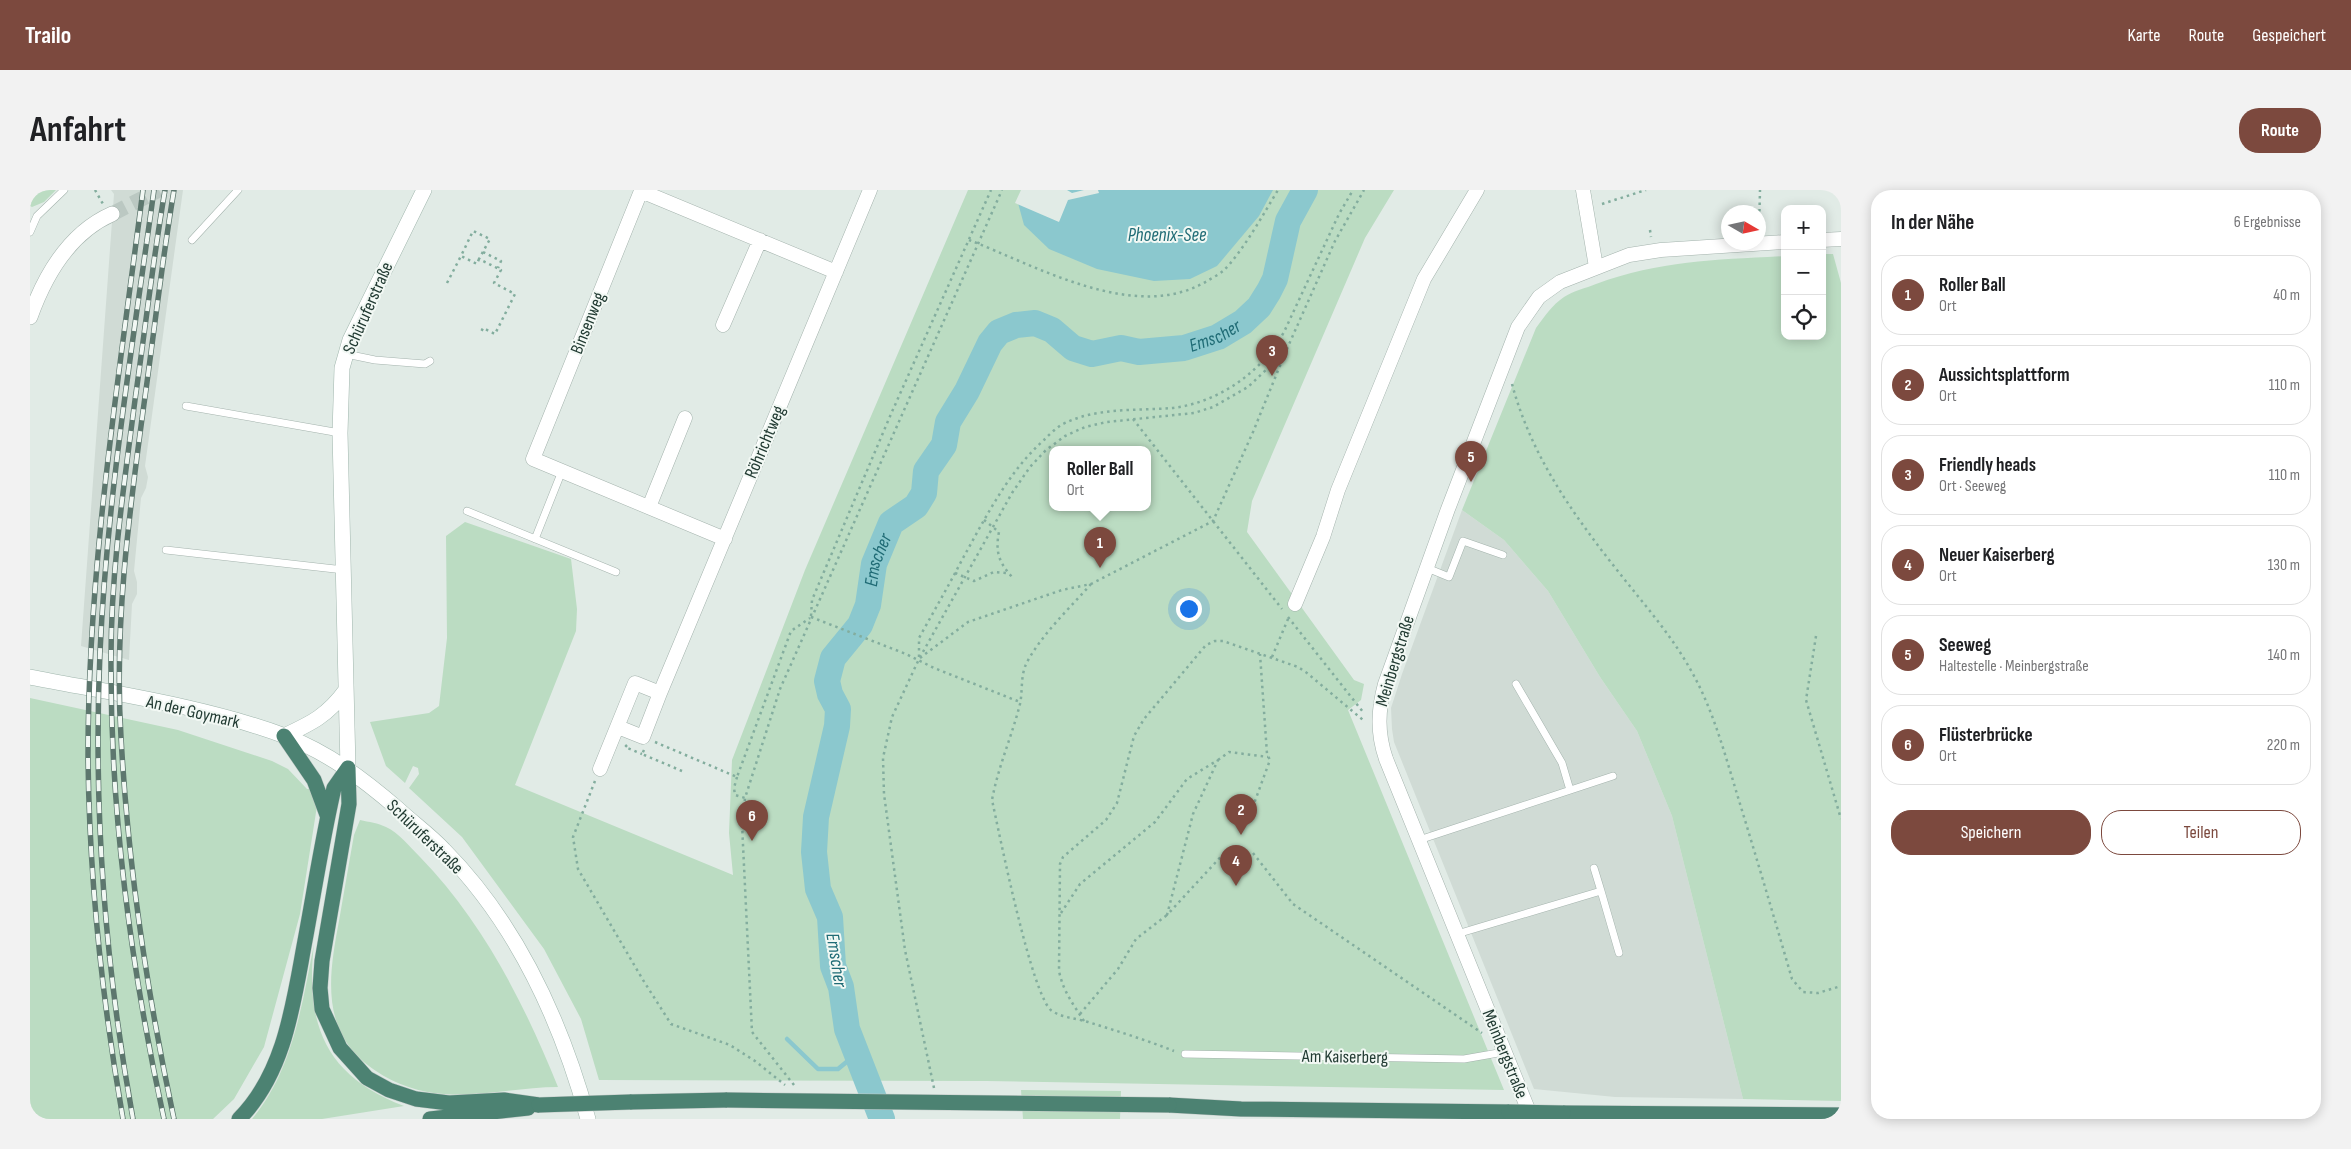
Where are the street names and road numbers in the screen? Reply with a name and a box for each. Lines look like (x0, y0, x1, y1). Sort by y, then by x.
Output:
street label: Schüruferstraße (338, 259, 398, 357)
street label: Binsenweg (566, 289, 610, 357)
street label: Röhrichtweg (740, 403, 790, 481)
street label: Meinbergstraße (1371, 613, 1419, 709)
street label: An der Goymark (143, 691, 242, 733)
street label: Schüruferstraße (382, 795, 468, 879)
street label: Meinbergstraße (1478, 1006, 1532, 1102)
street label: Am Kaiserberg (1301, 1046, 1388, 1068)

